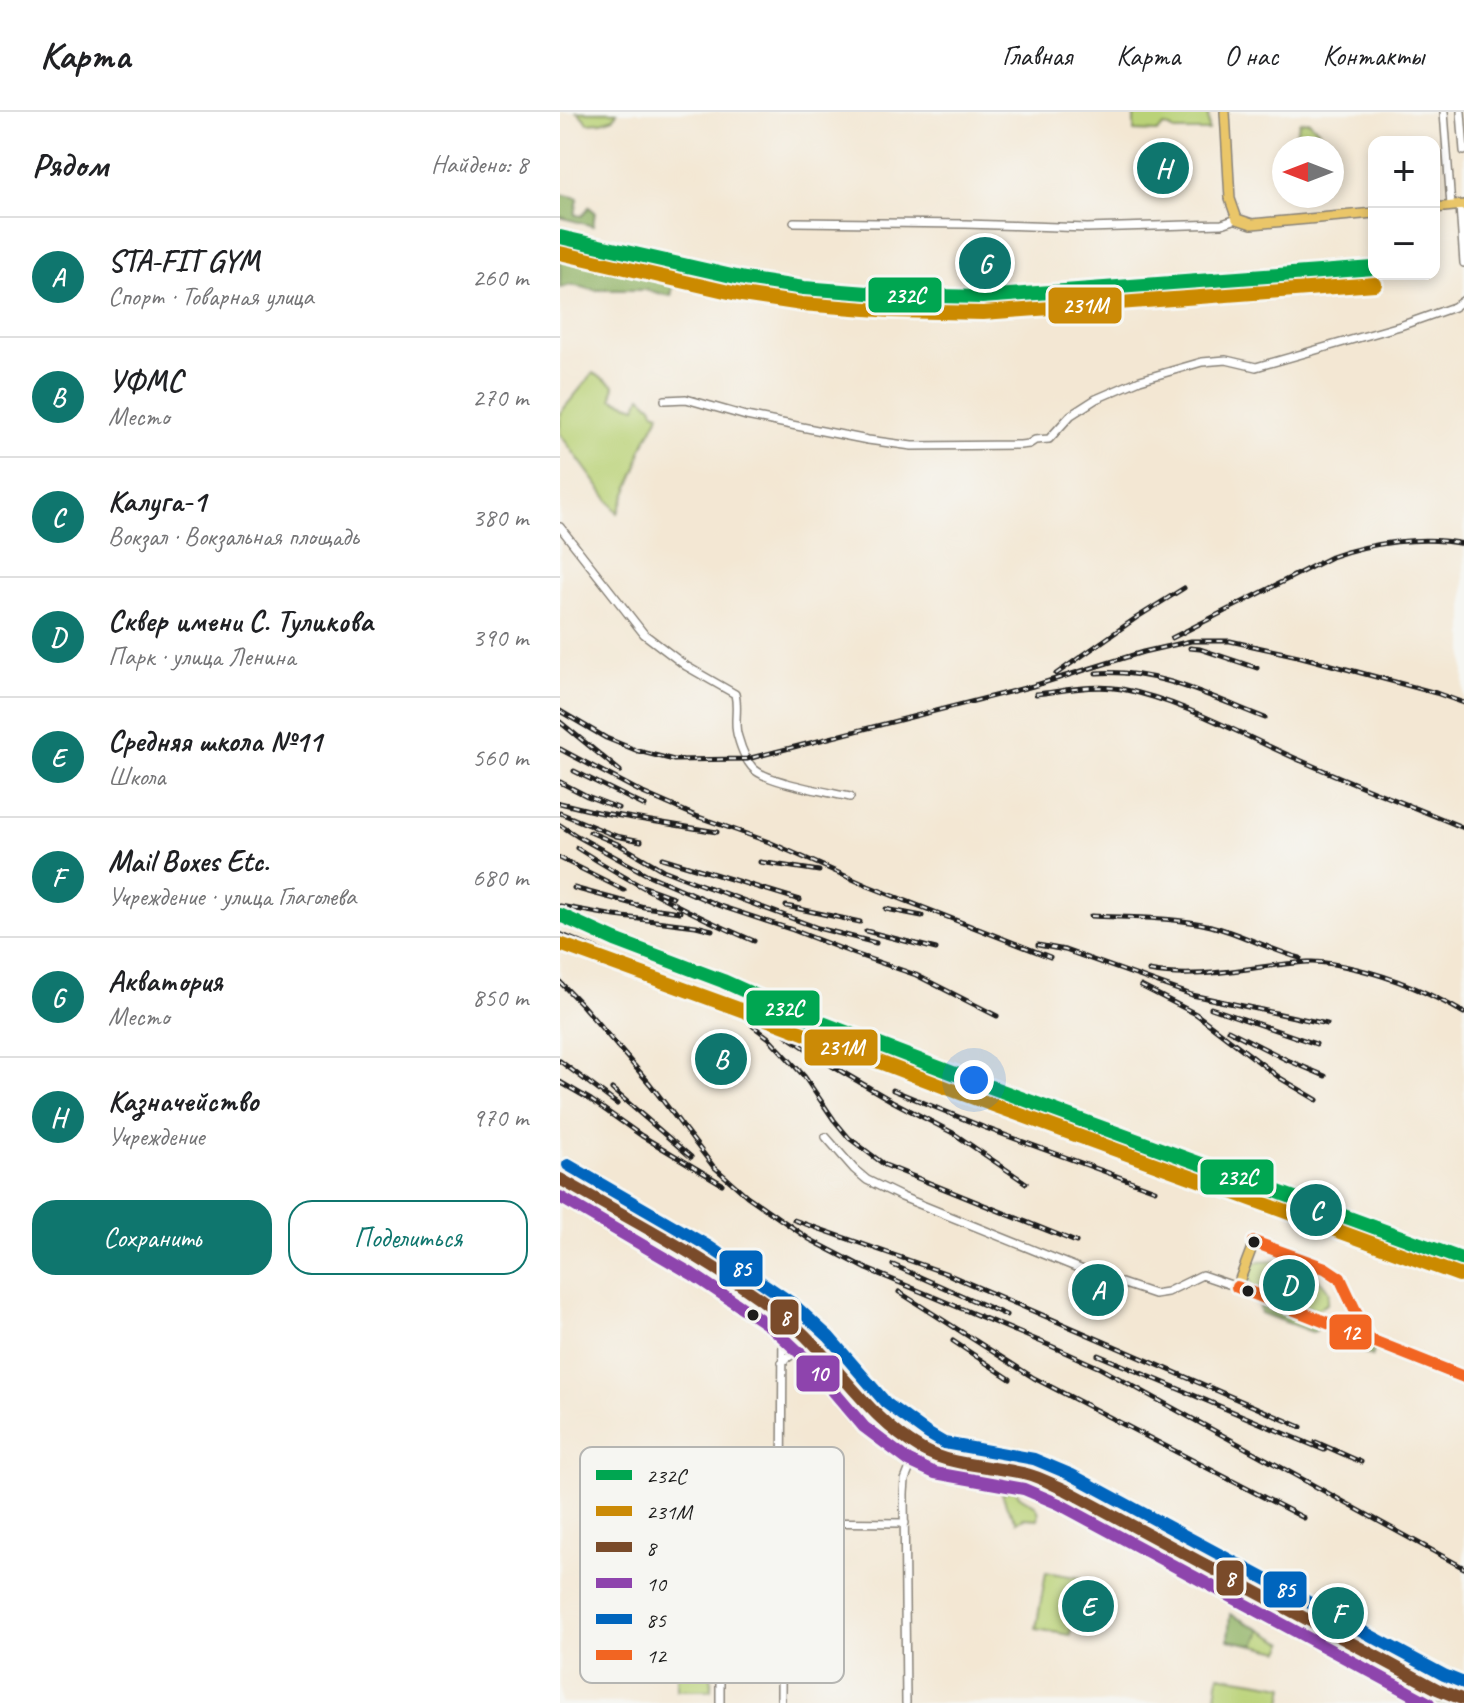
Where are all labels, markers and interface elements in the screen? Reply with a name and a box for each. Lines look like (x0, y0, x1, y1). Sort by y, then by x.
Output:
text: Карта (40, 32, 130, 79)
text: Главная (1002, 38, 1072, 73)
text: Карта (1116, 38, 1180, 73)
text: О нас (1224, 38, 1278, 73)
text: Контакты (1322, 38, 1424, 73)
north arrow (1272, 136, 1344, 208)
map controls (1368, 136, 1440, 280)
button: + (1368, 136, 1440, 208)
pin: H (1137, 138, 1189, 198)
text: Рядом (32, 143, 108, 186)
text: Найдено: 8 (431, 148, 528, 181)
button: − (1368, 208, 1440, 280)
pin: G (959, 233, 1011, 293)
text: STA-FIT GYM (108, 242, 259, 280)
text: A (51, 261, 65, 294)
text: 260 m (472, 261, 528, 294)
line badge: 232C (867, 276, 943, 314)
text: Спорт · Товарная улица (108, 280, 314, 313)
text: 232C (885, 282, 929, 310)
line badge: 231М (1047, 286, 1123, 325)
text: 231М (1062, 292, 1111, 320)
text: УФМС (108, 362, 183, 400)
text: B (51, 381, 65, 414)
text: 270 m (472, 381, 528, 414)
text: Место (108, 400, 170, 433)
text: Калуга-1 (108, 482, 206, 520)
text: C (52, 501, 64, 534)
text: 380 m (472, 501, 528, 534)
text: Вокзал · Вокзальная площадь (108, 520, 359, 553)
text: Сквер имени С. Туликова (108, 602, 373, 640)
text: D (50, 621, 66, 654)
text: 390 m (472, 621, 528, 654)
text: Парк · улица Ленина (108, 640, 295, 673)
text: Средняя школа №11 (108, 722, 322, 760)
text: E (51, 741, 65, 774)
text: 560 m (472, 741, 528, 774)
text: Школа (108, 760, 165, 793)
text: Mail Boxes Etc. (108, 842, 269, 880)
text: F (52, 861, 64, 894)
text: 680 m (472, 861, 528, 894)
text: Учреждение · улица Глаголева (108, 880, 356, 913)
text: Акватория (108, 962, 222, 1000)
text: G (52, 981, 64, 1014)
text: 850 m (472, 981, 528, 1014)
line badge: 232C (745, 989, 821, 1027)
text: 232C (763, 995, 807, 1023)
text: Место (108, 1000, 170, 1033)
line badge: 231М (803, 1028, 879, 1067)
pin: B (695, 1029, 747, 1089)
text: 231М (818, 1034, 867, 1062)
your location (954, 1060, 994, 1100)
text: Казначейство (108, 1082, 258, 1120)
text: H (51, 1101, 65, 1134)
text: 970 m (472, 1101, 528, 1134)
text: Учреждение (108, 1120, 204, 1153)
line badge: 232C (1199, 1158, 1275, 1196)
text: 232C (1217, 1164, 1261, 1192)
pin: C (1290, 1180, 1342, 1240)
button: Сохранить (32, 1200, 272, 1275)
button: Поделиться (288, 1200, 528, 1275)
unlabelled marker (1246, 1234, 1262, 1250)
line badge: 85 (718, 1249, 764, 1288)
text: 85 (731, 1255, 753, 1283)
pin: D (1263, 1255, 1315, 1315)
pin: A (1072, 1260, 1124, 1320)
unlabelled marker (1240, 1283, 1256, 1299)
line badge: 8 (769, 1298, 800, 1336)
text: 8 (780, 1304, 793, 1332)
unlabelled marker (745, 1307, 761, 1323)
line badge: 12 (1328, 1313, 1373, 1351)
text: 12 (1340, 1319, 1362, 1347)
line badge: 10 (795, 1354, 841, 1393)
text: 10 (808, 1360, 830, 1388)
legend (580, 1447, 844, 1683)
text: 232C (646, 1462, 689, 1490)
text: 231М (646, 1498, 694, 1526)
text: 8 (646, 1534, 658, 1562)
line badge: 8 (1215, 1559, 1245, 1597)
text: 8 (1225, 1565, 1238, 1593)
text: 10 (646, 1570, 668, 1598)
line badge: 85 (1262, 1570, 1308, 1609)
pin: E (1062, 1576, 1114, 1636)
text: 85 (1275, 1576, 1297, 1604)
pin: F (1312, 1583, 1364, 1643)
text: 85 (646, 1606, 667, 1634)
text: 12 (646, 1642, 668, 1670)

